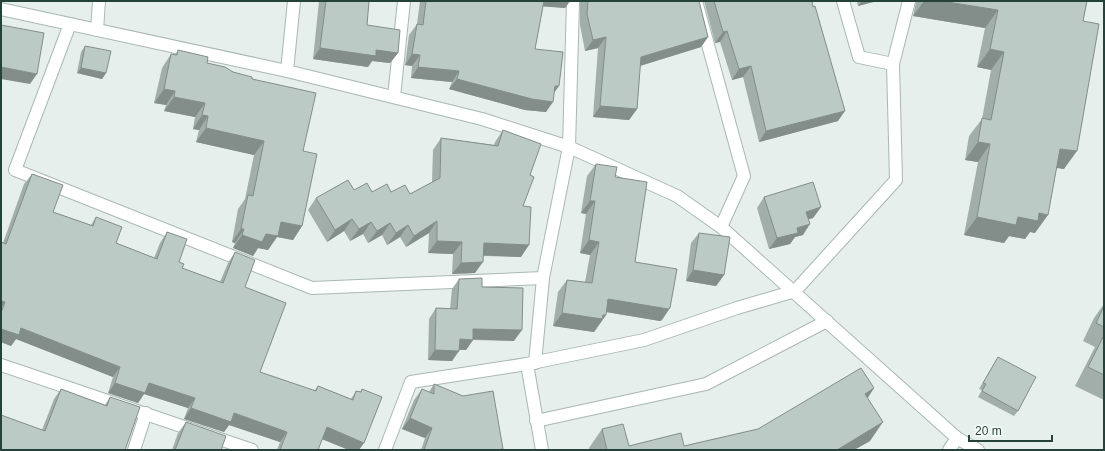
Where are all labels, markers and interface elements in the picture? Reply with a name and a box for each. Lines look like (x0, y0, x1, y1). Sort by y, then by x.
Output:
scale bar (969, 417, 1052, 443)
text: 20 m (975, 424, 1002, 438)

